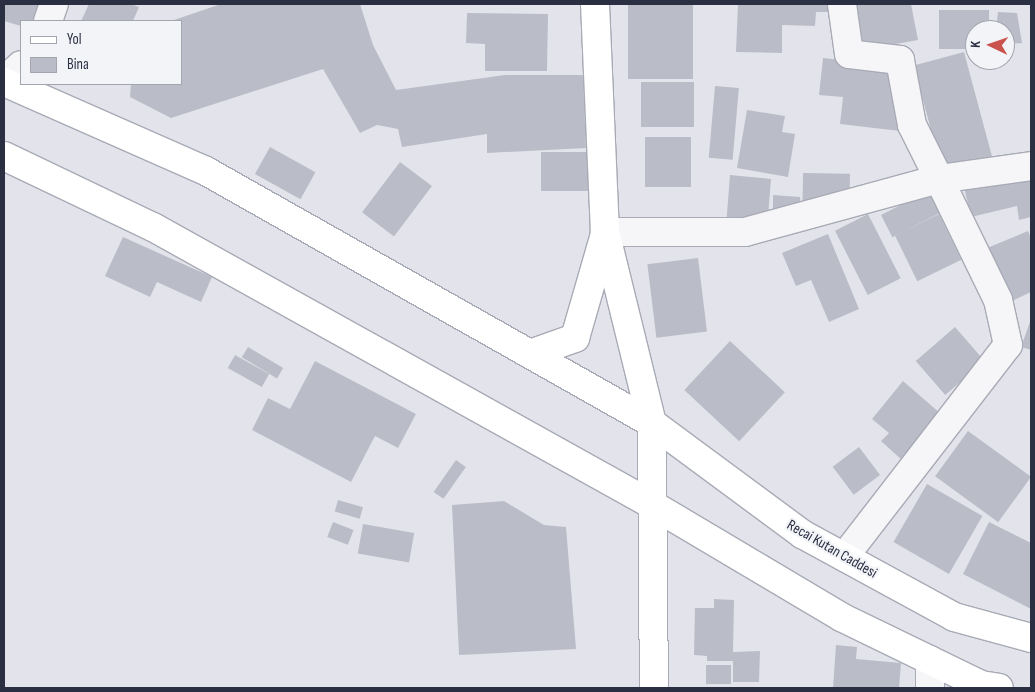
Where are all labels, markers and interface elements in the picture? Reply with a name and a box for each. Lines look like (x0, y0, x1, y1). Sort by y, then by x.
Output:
legend (20, 20, 182, 85)
north arrow (965, 20, 1015, 70)
text: Yol (67, 30, 82, 49)
text: K (967, 40, 984, 48)
text: Bina (67, 55, 89, 74)
street label: Recai Kutan Caddesi (784, 516, 880, 582)

